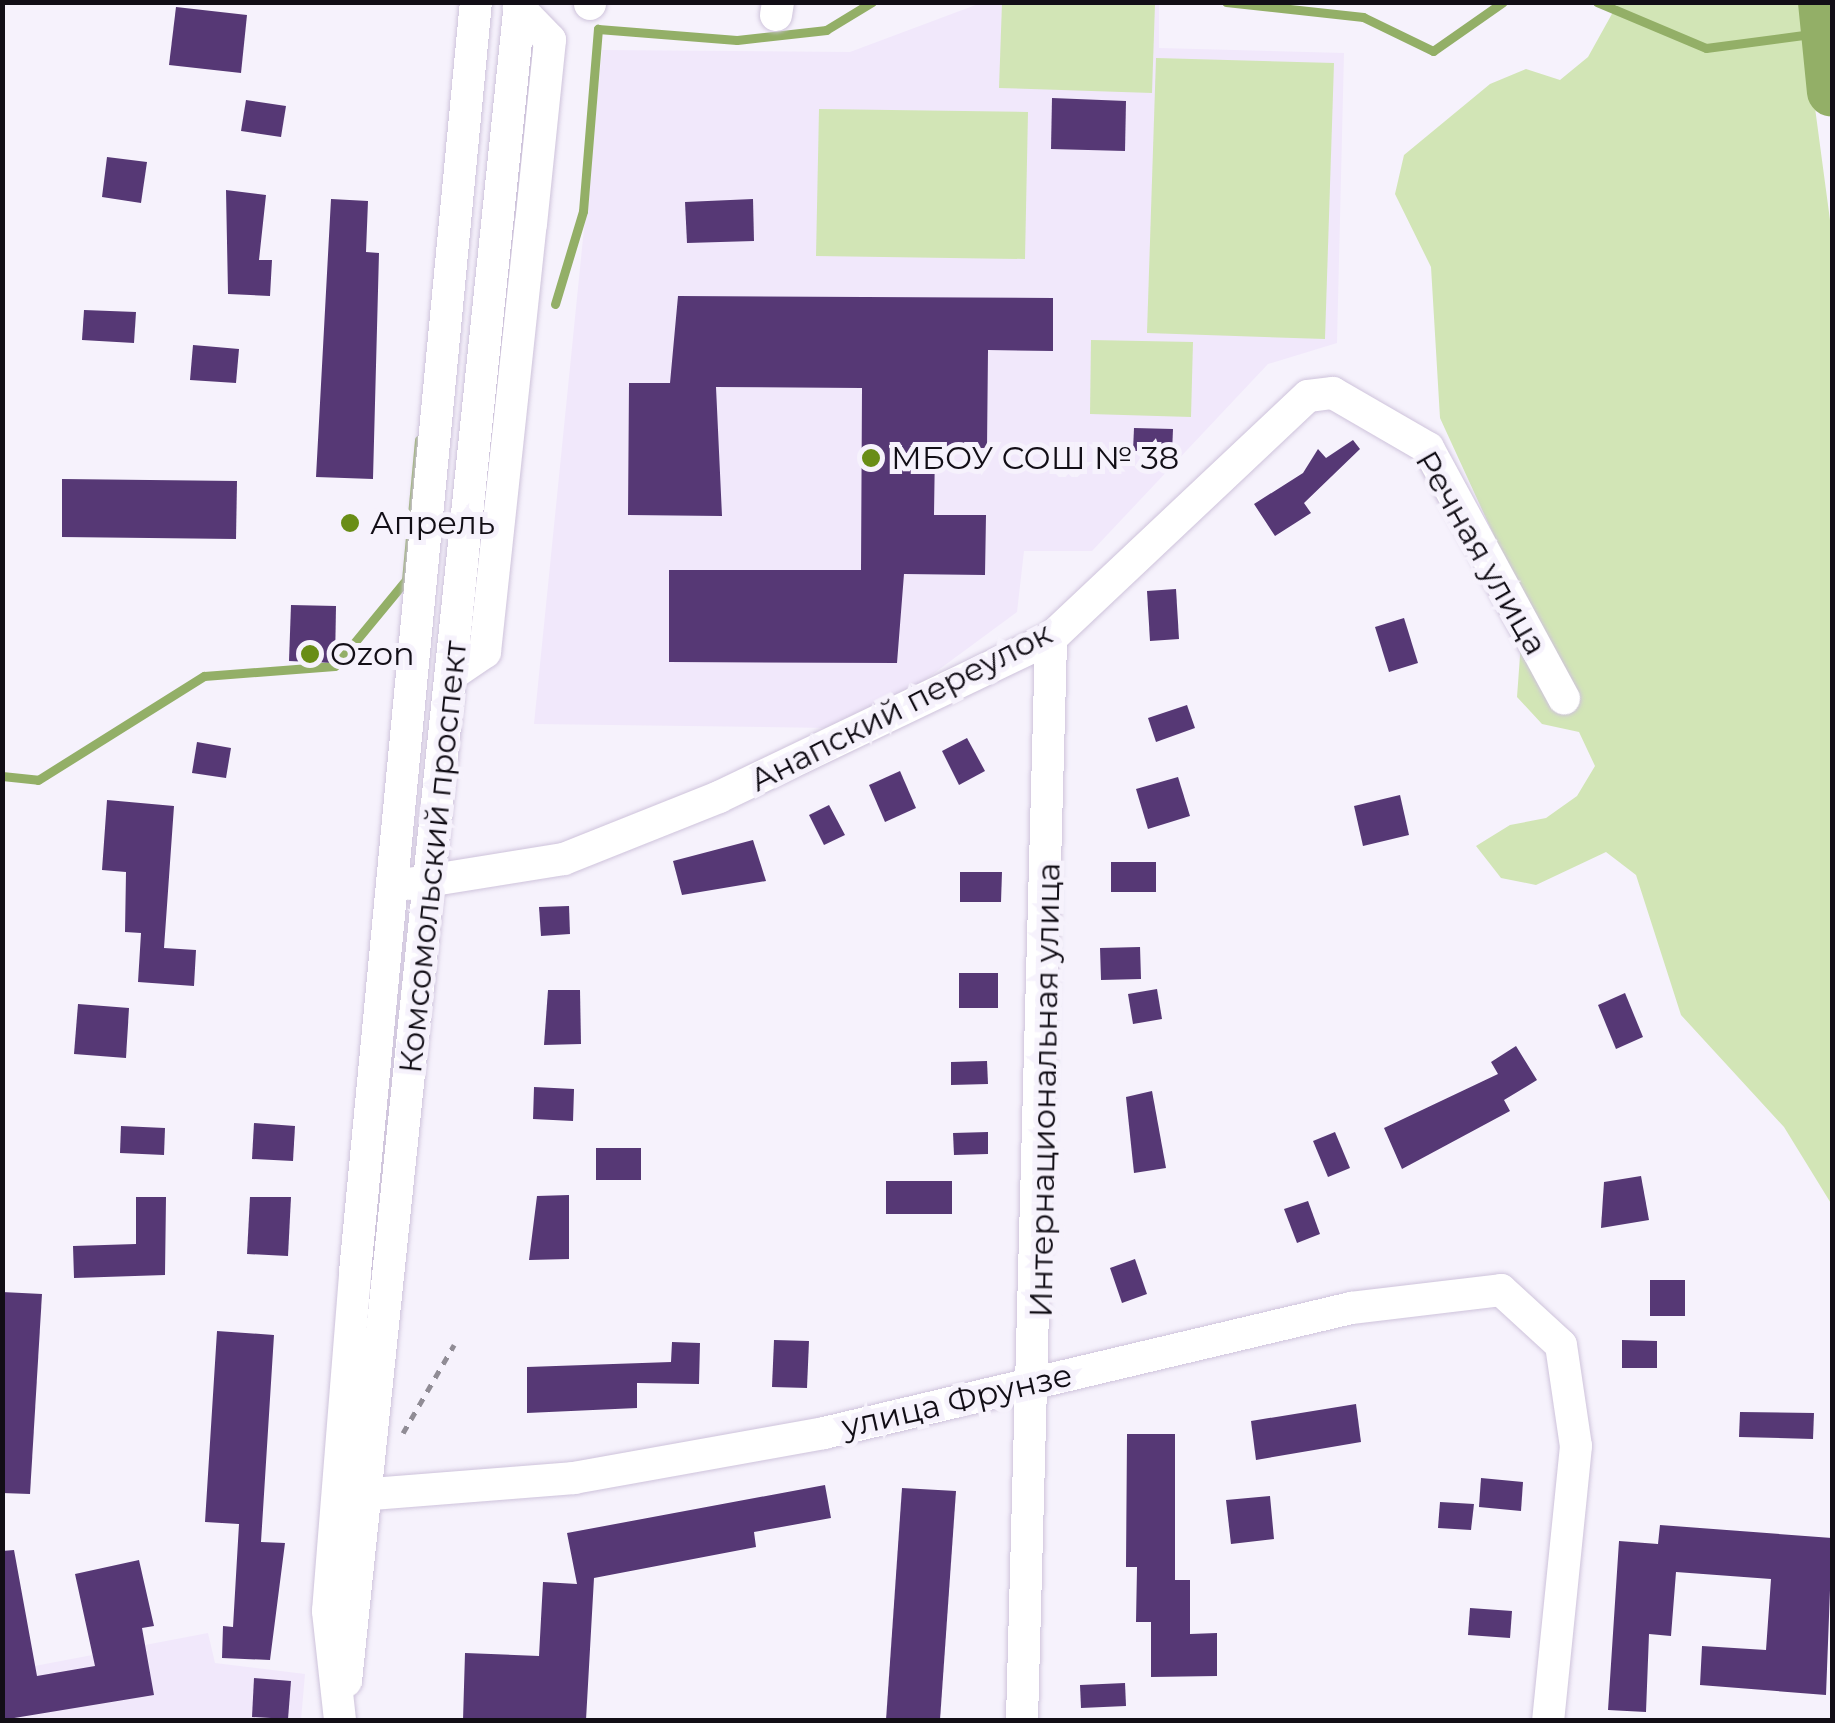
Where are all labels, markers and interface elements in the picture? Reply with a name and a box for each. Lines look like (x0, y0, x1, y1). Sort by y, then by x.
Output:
place label: МБОУ СОШ № 38 (891, 439, 1179, 477)
street label: Речная улица (1407, 444, 1555, 662)
marker: МБОУ СОШ № 38 (860, 447, 882, 469)
place label: Апрель (370, 504, 495, 542)
marker: Апрель (339, 512, 361, 534)
street label: Анапский переулок (744, 614, 1058, 800)
place label: Ozon (330, 635, 415, 673)
street label: Комсомольский проспект (391, 639, 475, 1075)
marker: Ozon (299, 643, 321, 665)
street label: Интернациональная улица (1022, 862, 1068, 1318)
street label: улица Фрунзе (838, 1356, 1076, 1446)

